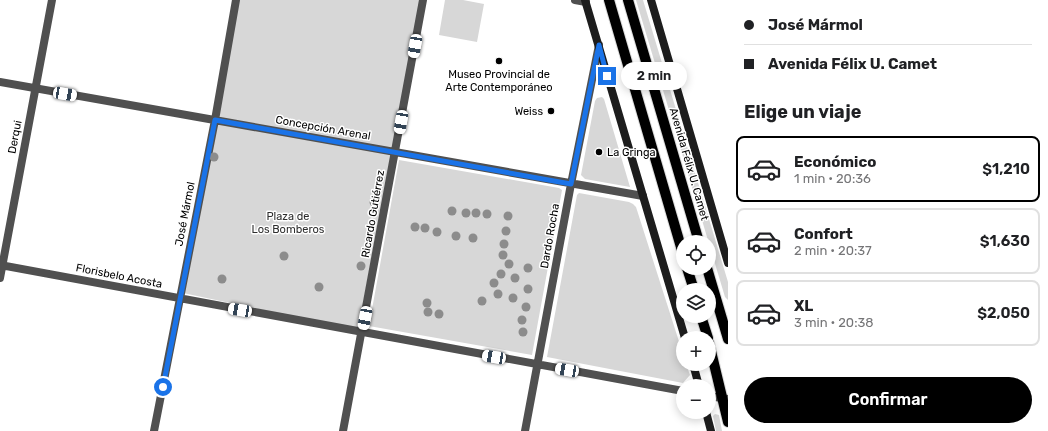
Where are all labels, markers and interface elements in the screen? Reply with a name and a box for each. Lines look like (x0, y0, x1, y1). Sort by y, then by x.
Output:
text: José Mármol (768, 16, 863, 34)
car (407, 33, 423, 59)
text: Avenida Félix U. Camet (768, 55, 937, 73)
marker: Museo Provincial de Arte Contemporáneo (494, 56, 504, 66)
callout: 2 min (621, 62, 687, 90)
route end (598, 67, 616, 85)
place label: Museo Provincial de Arte Contemporáneo (445, 68, 553, 94)
text: 2 min (637, 68, 671, 83)
car (52, 86, 78, 102)
text: Elige un viaje (744, 101, 861, 123)
place label: Weiss (514, 105, 543, 118)
marker: Weiss (546, 106, 556, 116)
street label: Avenida Félix U. Camet (667, 106, 712, 223)
car (393, 109, 409, 135)
street label: Concepción Arenal (274, 113, 372, 143)
street label: Derqui (5, 119, 25, 155)
place label: La Gringa (607, 146, 656, 159)
marker: La Gringa (594, 147, 604, 157)
icon: car (746, 151, 782, 187)
text: Económico (794, 153, 876, 171)
text: $1,210 (982, 160, 1030, 178)
street label: Ricardo Gutiérrez (359, 169, 387, 259)
text: 1 min · 20:36 (794, 171, 871, 186)
street label: José Mármol (172, 181, 198, 247)
street label: Dardo Rocha (538, 203, 562, 269)
park label: Plaza de Los Bomberos (252, 210, 325, 236)
icon: car (746, 223, 782, 259)
text: Confort (794, 225, 853, 243)
text: $1,630 (980, 232, 1030, 250)
map controls (676, 235, 716, 419)
button: locate (676, 235, 716, 275)
text: 2 min · 20:37 (794, 243, 872, 258)
street label: Florisbelo Acosta (75, 261, 163, 291)
button: layers (676, 283, 716, 323)
icon: car (746, 295, 782, 331)
text: XL (794, 297, 813, 315)
car (227, 302, 253, 318)
text: $2,050 (977, 304, 1030, 322)
car (357, 305, 373, 331)
text: 3 min · 20:38 (794, 315, 874, 330)
button: + (676, 331, 716, 371)
car (481, 349, 507, 365)
car (554, 362, 580, 378)
button: Confirmar (744, 377, 1032, 423)
route start (154, 378, 172, 396)
button: − (676, 379, 716, 419)

